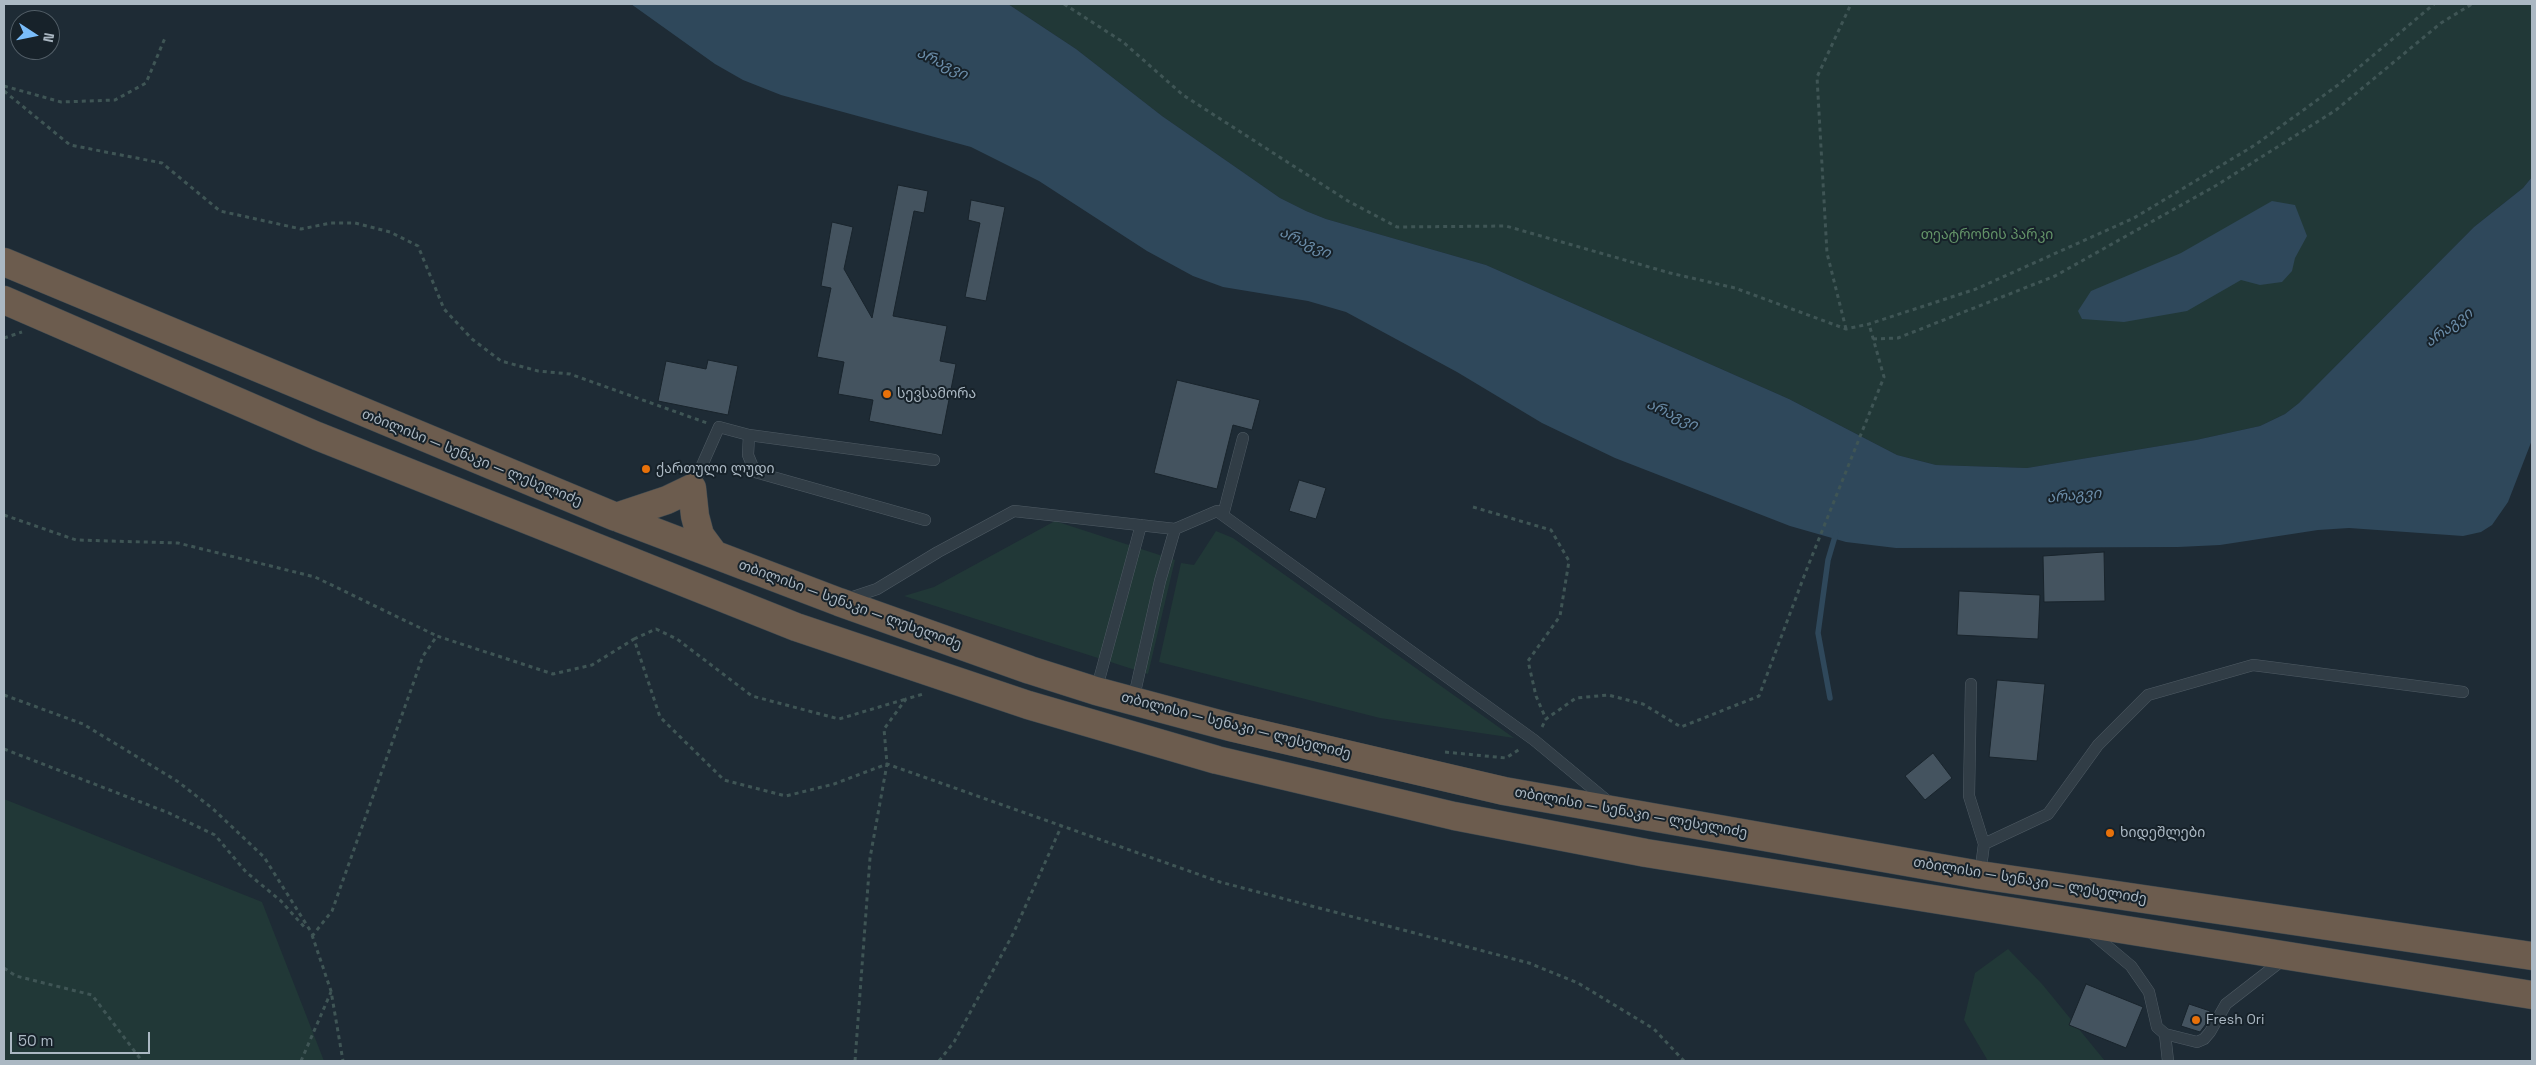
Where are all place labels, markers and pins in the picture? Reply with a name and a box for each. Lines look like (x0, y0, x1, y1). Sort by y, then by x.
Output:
place label: სევსამორა (897, 386, 976, 402)
marker: სევსამორა (881, 388, 893, 400)
place label: ქართული ლუდი (656, 461, 775, 477)
marker: ქართული ლუდი (640, 463, 652, 475)
place label: ხიდეშლები (2120, 825, 2205, 841)
marker: ხიდეშლები (2104, 827, 2116, 839)
place label: Fresh Ori (2206, 1012, 2265, 1028)
marker: Fresh Ori (2190, 1014, 2202, 1026)

